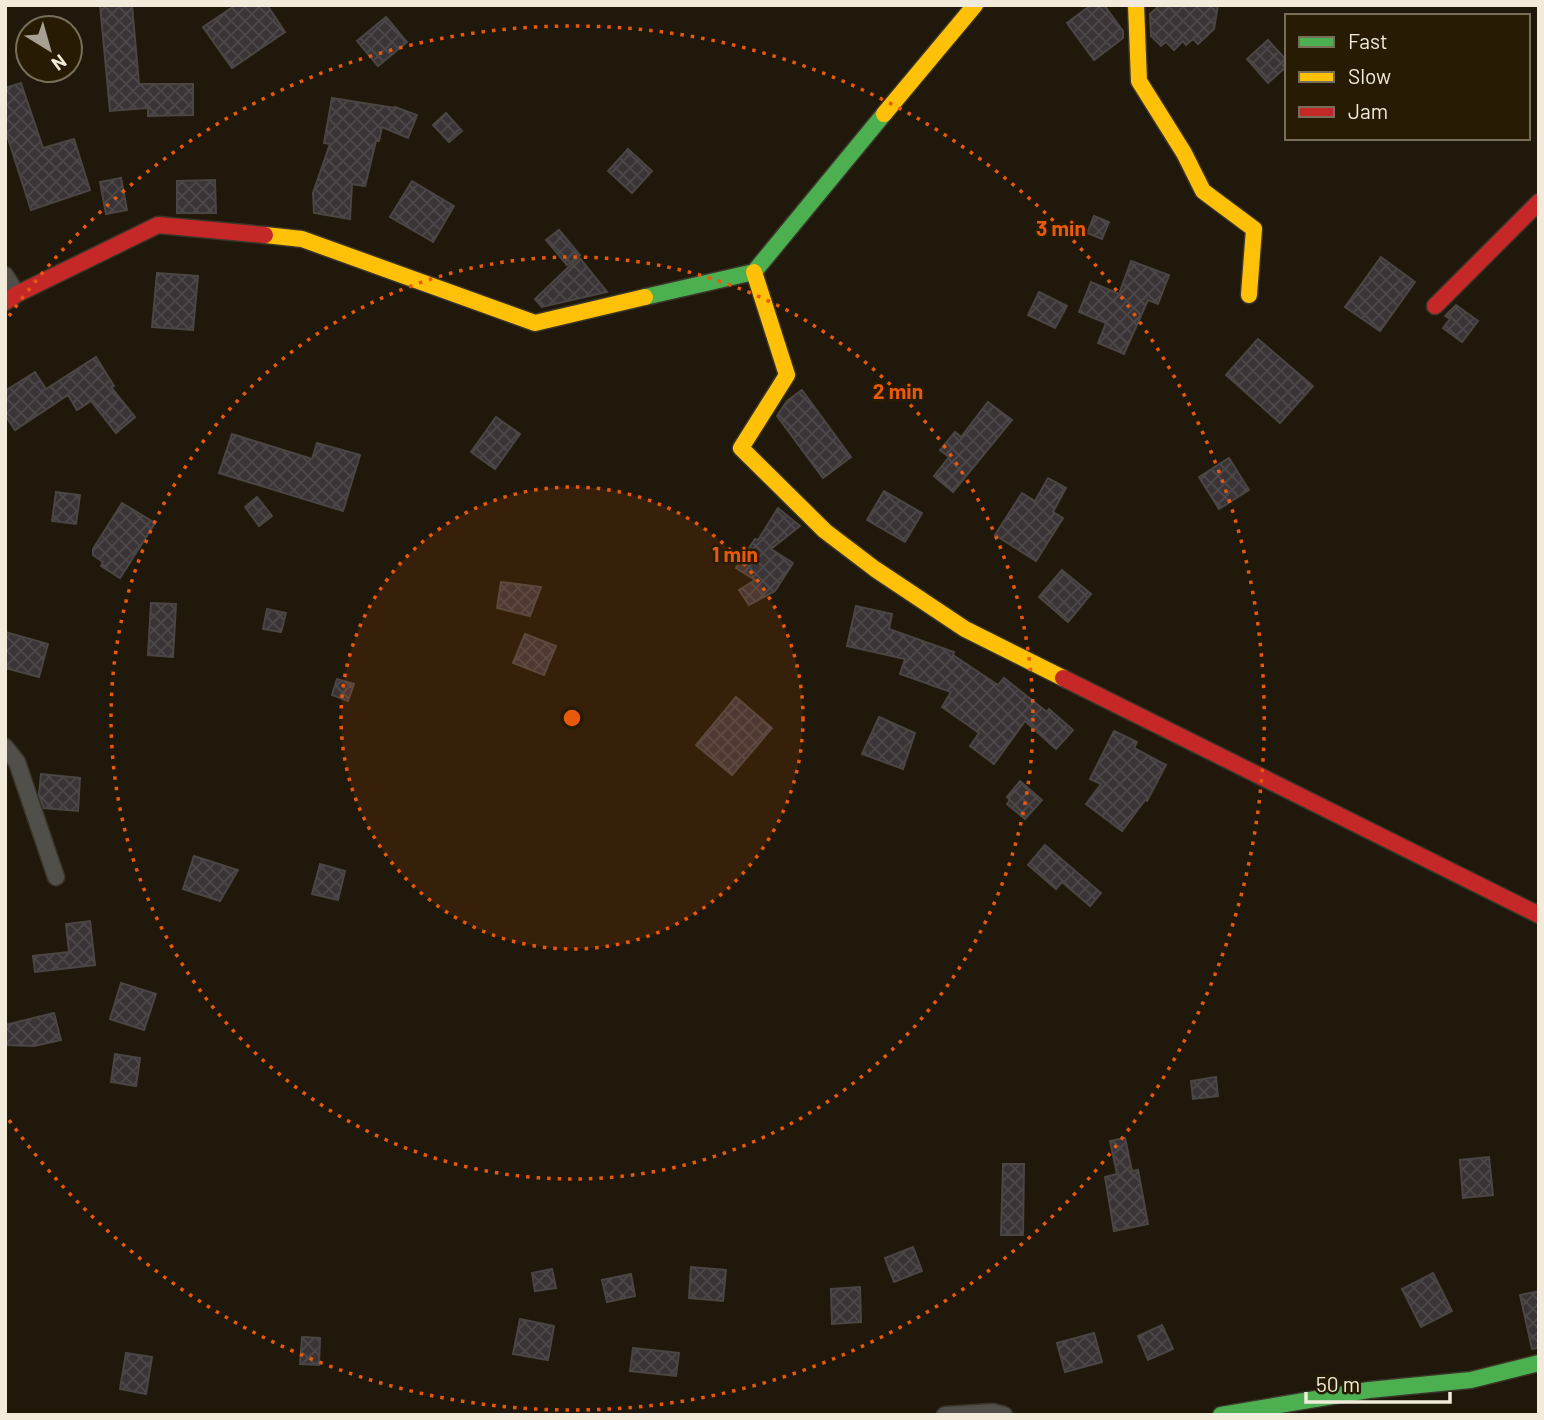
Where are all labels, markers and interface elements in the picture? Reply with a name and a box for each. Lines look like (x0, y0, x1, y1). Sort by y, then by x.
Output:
north arrow (14, 14, 84, 84)
legend (1285, 14, 1530, 140)
text: Fast (1348, 28, 1388, 53)
text: N (48, 50, 72, 76)
text: Slow (1348, 63, 1391, 88)
text: Jam (1348, 98, 1388, 123)
text: 3 min (1036, 215, 1086, 240)
text: 2 min (873, 378, 923, 403)
text: 1 min (712, 541, 758, 566)
centre of rings (560, 706, 584, 730)
scale bar (1306, 1360, 1450, 1404)
text: 50 m (1316, 1371, 1360, 1396)

